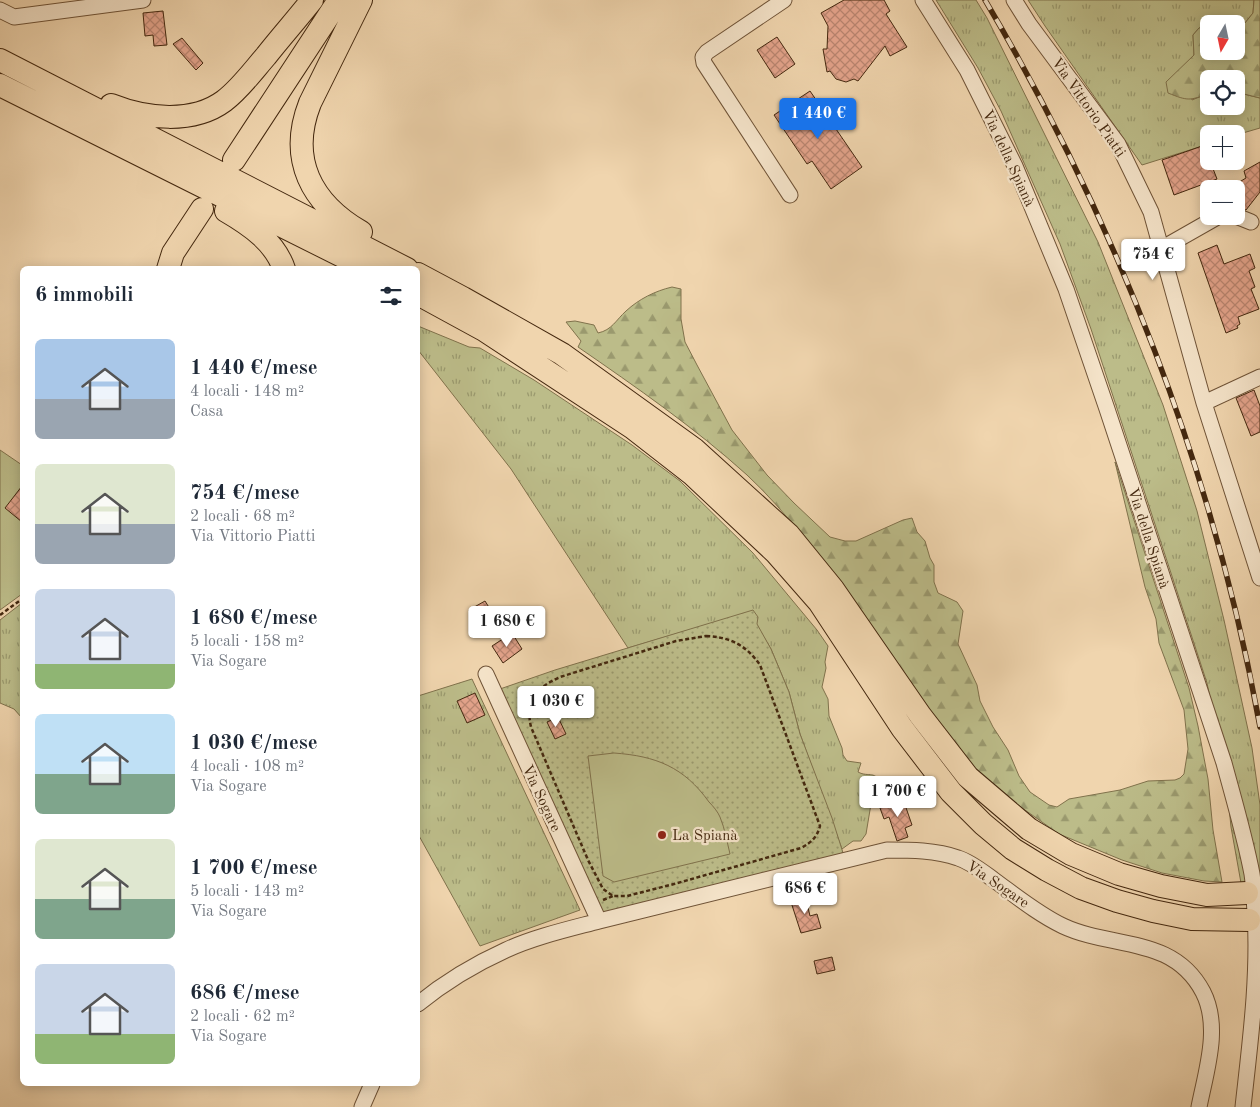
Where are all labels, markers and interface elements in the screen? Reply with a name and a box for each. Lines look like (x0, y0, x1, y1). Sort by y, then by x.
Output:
north arrow (1200, 15, 1245, 60)
map controls (1200, 15, 1245, 225)
street label: Via Vittorio Piatti (1048, 55, 1128, 160)
button: locate (1200, 70, 1245, 115)
pin: 1 440 € (772, 98, 864, 140)
text: 1 440 € (790, 106, 846, 122)
street label: Via della Spianà (979, 108, 1037, 210)
button: + (1200, 125, 1245, 170)
button: − (1200, 180, 1245, 225)
pin: 754 € (1118, 238, 1188, 281)
text: 754 € (1132, 247, 1174, 263)
icon: filters (377, 282, 405, 310)
text: 6 immobili (35, 285, 133, 306)
text: 1 440 €/mese (190, 358, 318, 379)
icon: home (75, 359, 135, 419)
text: 4 locali · 148 m² (190, 384, 304, 400)
text: Casa (190, 404, 223, 420)
text: 754 €/mese (190, 483, 300, 504)
icon: home (75, 484, 135, 544)
street label: Via della Spianà (1124, 486, 1171, 591)
text: 2 locali · 68 m² (190, 509, 295, 525)
text: Via Vittorio Piatti (190, 529, 315, 545)
pin: 1 680 € (461, 606, 553, 648)
text: 1 680 €/mese (190, 608, 318, 629)
icon: home (75, 609, 135, 669)
text: 1 680 € (479, 614, 535, 630)
text: 5 locali · 158 m² (190, 634, 304, 650)
text: Via Sogare (190, 654, 267, 670)
pin: 1 030 € (510, 686, 602, 728)
text: 1 030 € (528, 694, 584, 710)
text: 1 030 €/mese (190, 733, 318, 754)
icon: home (75, 734, 135, 794)
text: 4 locali · 108 m² (190, 759, 304, 775)
street label: Via Sogare (519, 763, 563, 834)
pin: 1 700 € (852, 776, 944, 818)
text: Via Sogare (190, 779, 267, 795)
text: 1 700 € (870, 784, 926, 800)
marker: La Spianà (656, 829, 668, 841)
place label: La Spianà (672, 829, 738, 844)
text: 1 700 €/mese (190, 858, 318, 879)
icon: home (75, 859, 135, 919)
street label: Via Sogare (963, 859, 1031, 912)
pin: 686 € (770, 872, 840, 915)
text: 686 € (784, 881, 826, 897)
text: 5 locali · 143 m² (190, 884, 304, 900)
text: Via Sogare (190, 904, 267, 920)
text: 686 €/mese (190, 983, 300, 1004)
icon: home (75, 984, 135, 1044)
text: 2 locali · 62 m² (190, 1009, 295, 1025)
text: Via Sogare (190, 1029, 267, 1045)

